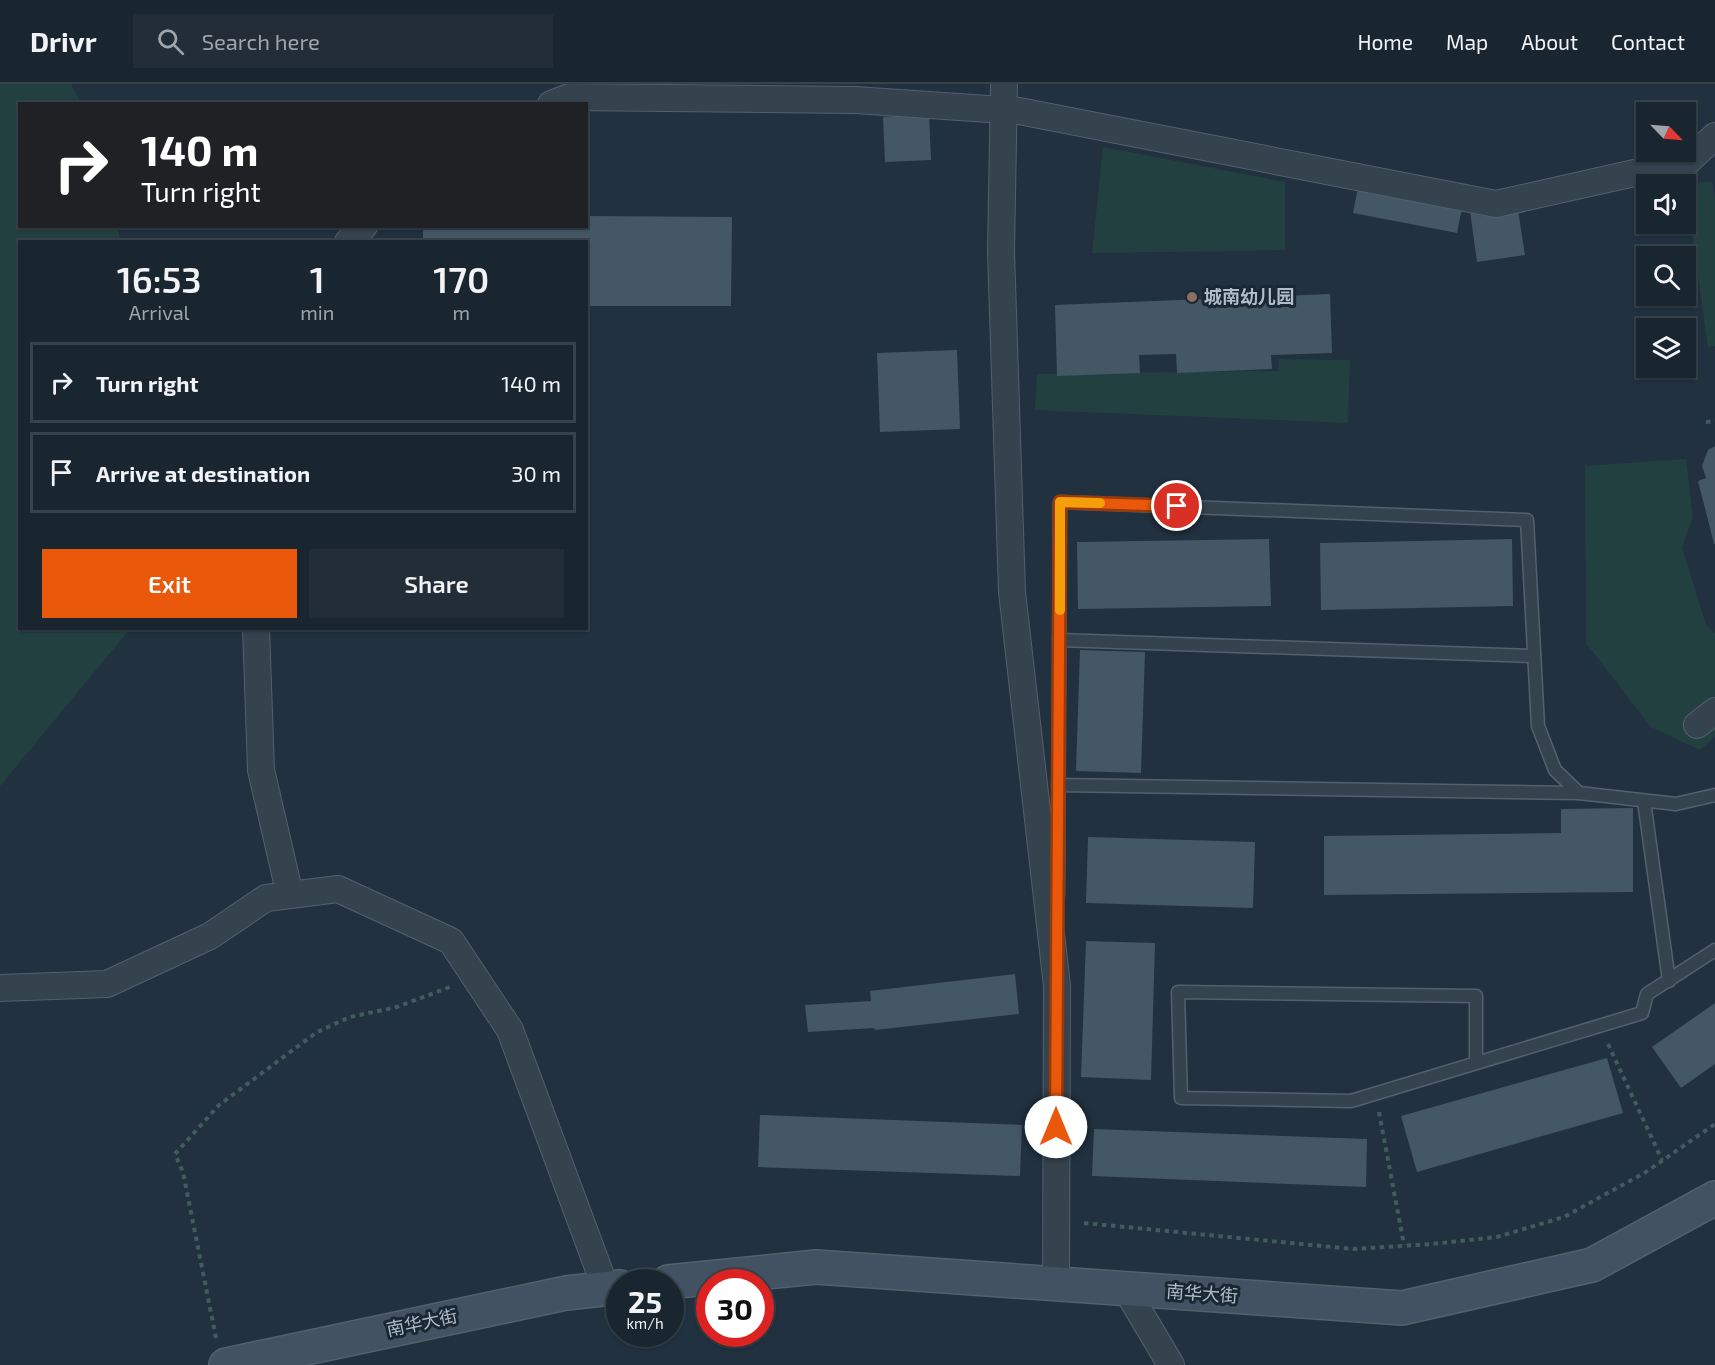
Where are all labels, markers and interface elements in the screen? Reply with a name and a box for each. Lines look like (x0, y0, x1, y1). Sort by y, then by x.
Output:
search box (133, 14, 553, 68)
text: Drivr (30, 24, 97, 58)
icon: search (154, 25, 187, 58)
text: Search here (202, 28, 320, 54)
text: Home (1357, 29, 1413, 54)
text: Map (1446, 29, 1488, 54)
text: About (1521, 29, 1578, 54)
text: Contact (1611, 29, 1685, 54)
north arrow (1636, 102, 1696, 162)
map controls (1636, 102, 1696, 378)
text: 140 m (141, 124, 258, 174)
icon: right (42, 126, 120, 204)
button: sound (1636, 174, 1696, 234)
text: Turn right (141, 175, 261, 207)
button: search (1636, 246, 1696, 306)
text: 16:53 (117, 257, 202, 300)
text: 1 (310, 257, 325, 300)
text: 170 (433, 257, 489, 300)
place label: 城南幼儿园 (1204, 285, 1294, 307)
marker: 城南幼儿园 (1185, 290, 1199, 304)
text: Arrival (129, 300, 190, 324)
text: min (300, 300, 334, 324)
text: m (452, 300, 470, 324)
button: layers (1636, 318, 1696, 378)
icon: right (45, 366, 78, 399)
text: Turn right (96, 370, 198, 396)
text: 140 m (501, 370, 561, 396)
icon: arrive (45, 456, 78, 489)
text: Arrive at destination (96, 460, 310, 486)
text: 30 m (511, 460, 561, 486)
pin (1151, 480, 1202, 531)
icon: arrive (1160, 489, 1193, 522)
button: Exit (42, 549, 297, 618)
button: Share (309, 549, 564, 618)
position arrow (1024, 1095, 1088, 1159)
speed limit sign: 30 (696, 1269, 774, 1347)
street label: 南华大街 (1165, 1280, 1239, 1306)
text: 25 (628, 1283, 662, 1319)
street label: 南华大街 (384, 1304, 459, 1340)
text: km/h (626, 1314, 664, 1332)

